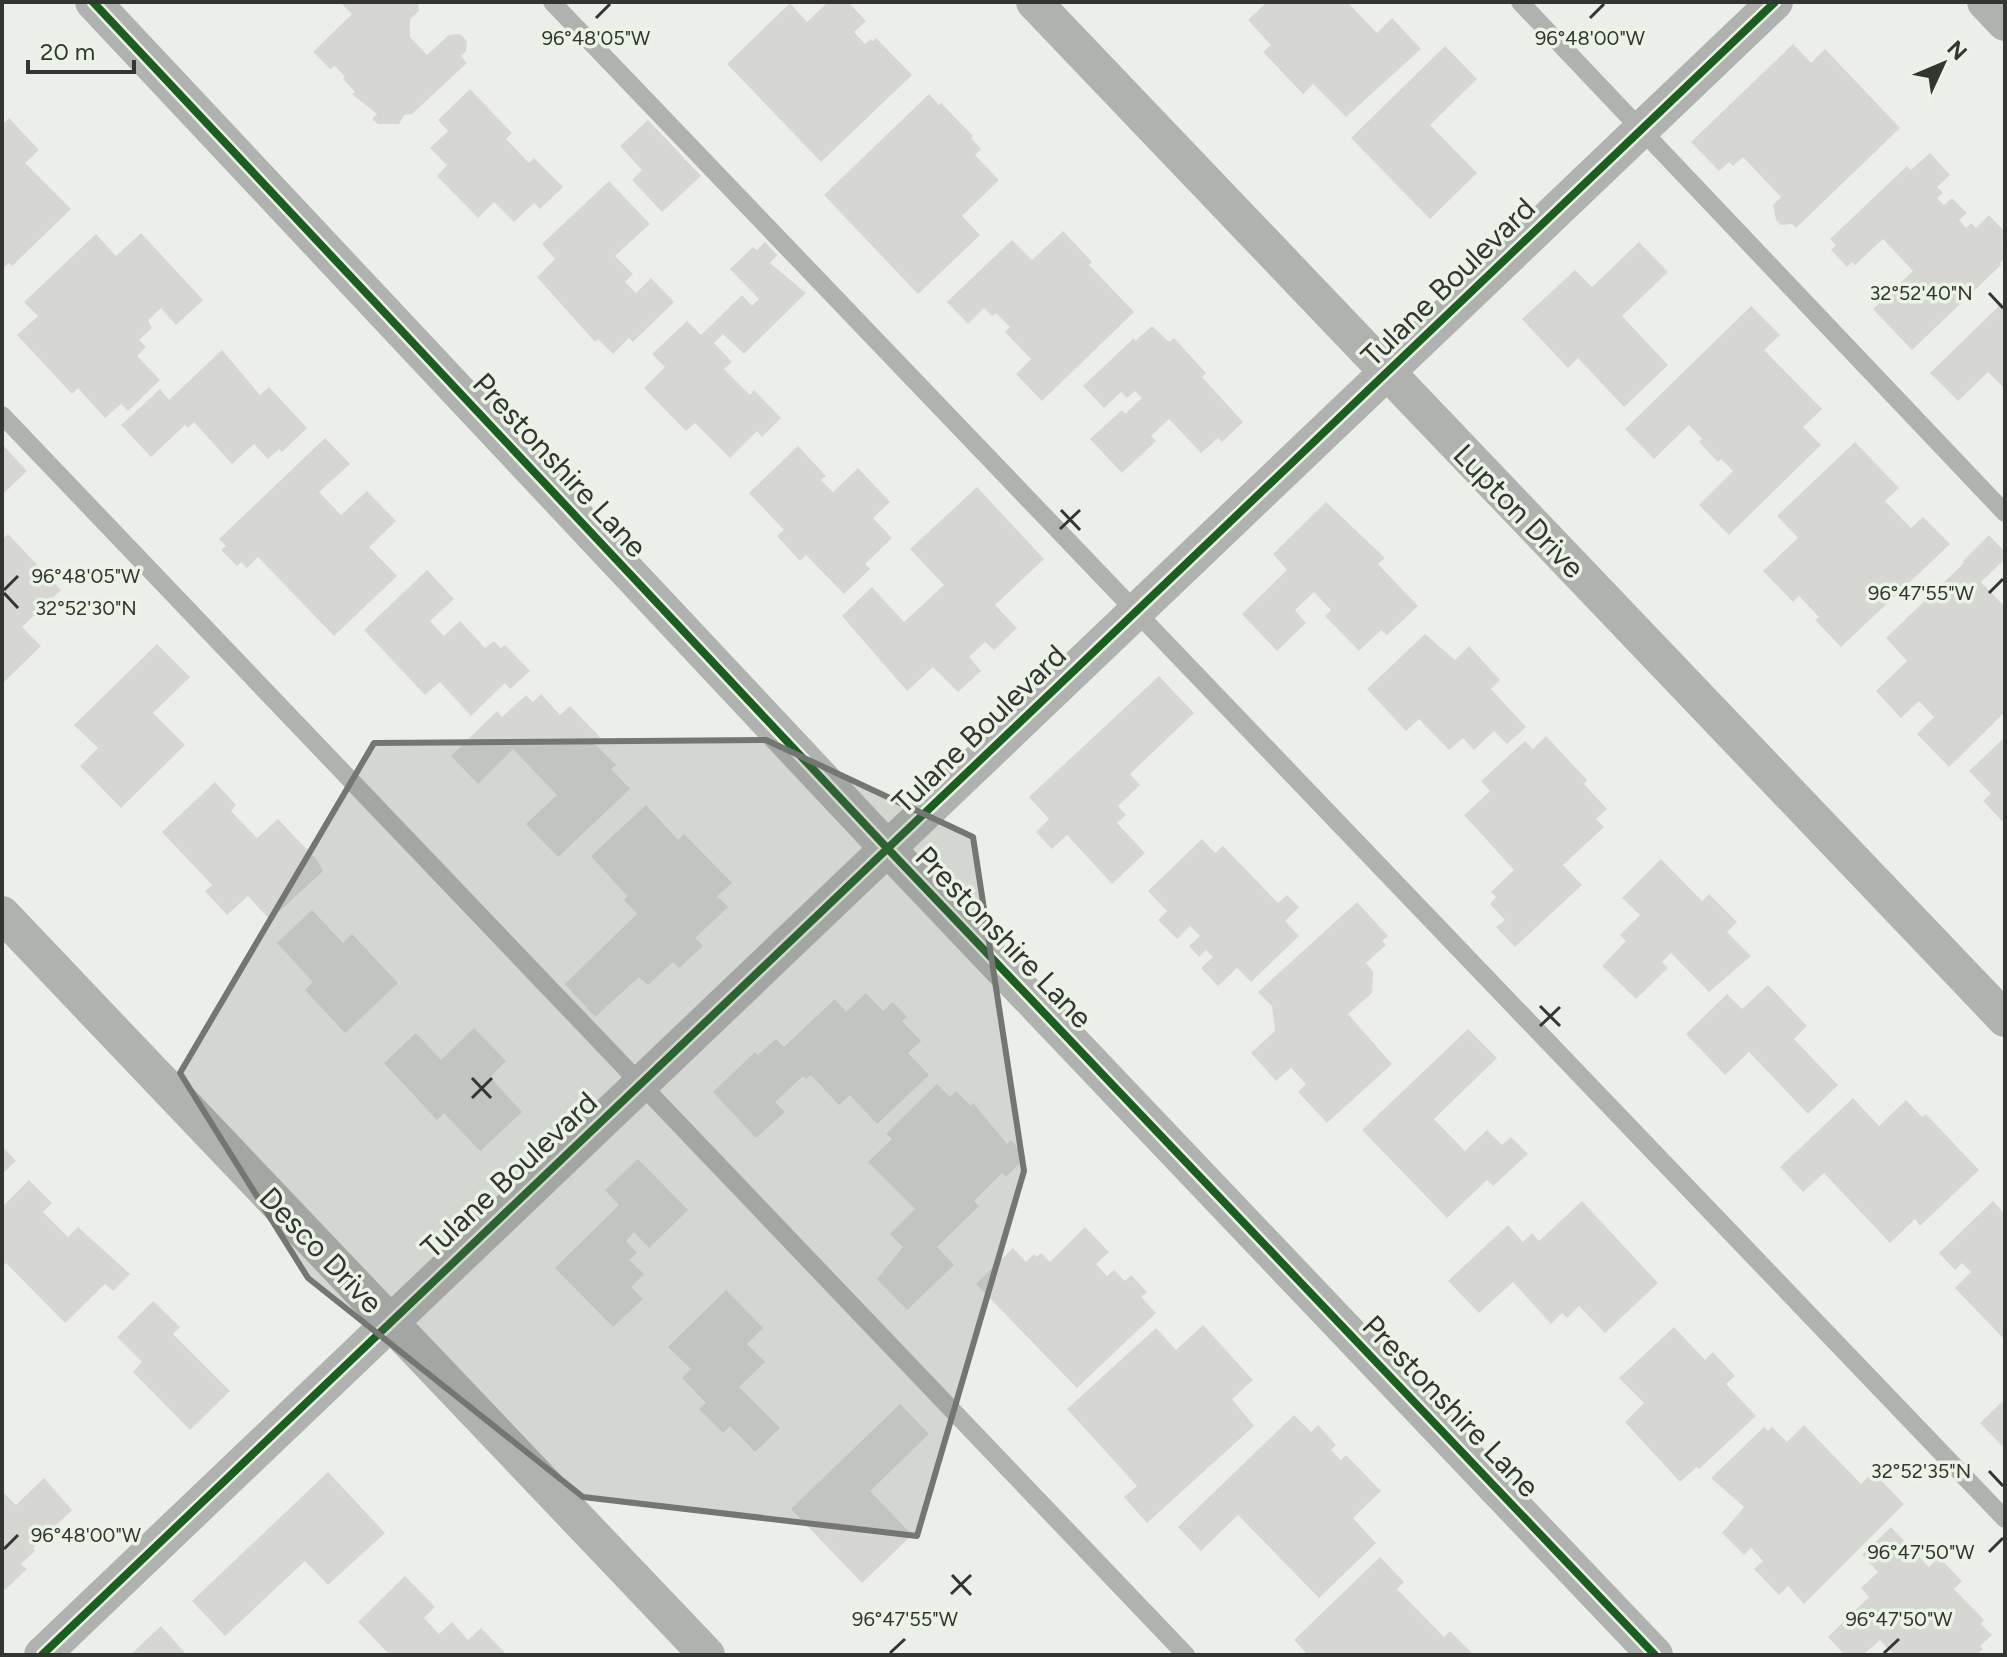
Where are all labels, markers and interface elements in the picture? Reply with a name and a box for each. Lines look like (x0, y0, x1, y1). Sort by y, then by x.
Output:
scale bar (28, 24, 134, 74)
north arrow (1903, 24, 1983, 104)
text: 96°48'05"W (542, 26, 650, 50)
text: 96°48'00"W (1535, 26, 1645, 50)
text: N (1941, 35, 1973, 66)
text: 20 m (40, 37, 95, 66)
street label: Tulane Boulevard (1353, 190, 1543, 374)
text: 32°52'40"N (1869, 281, 1973, 305)
street label: Prestonshire Lane (465, 365, 655, 565)
street label: Lupton Drive (1446, 436, 1592, 586)
text: 96°48'05"W (32, 564, 140, 588)
text: 96°47'55"W (1868, 581, 1974, 605)
text: 32°52'30"N (35, 596, 137, 620)
street label: Tulane Boulevard (884, 637, 1074, 821)
street label: Prestonshire Lane (908, 838, 1100, 1036)
street label: Tulane Boulevard (413, 1084, 605, 1266)
street label: Desco Drive (252, 1179, 390, 1321)
street label: Prestonshire Lane (1355, 1307, 1547, 1505)
text: 32°52'35"N (1871, 1459, 1971, 1483)
text: 96°48'00"W (31, 1523, 141, 1547)
text: 96°47'50"W (1867, 1540, 1975, 1564)
text: 96°47'55"W (852, 1607, 958, 1631)
text: 96°47'50"W (1845, 1607, 1953, 1631)

